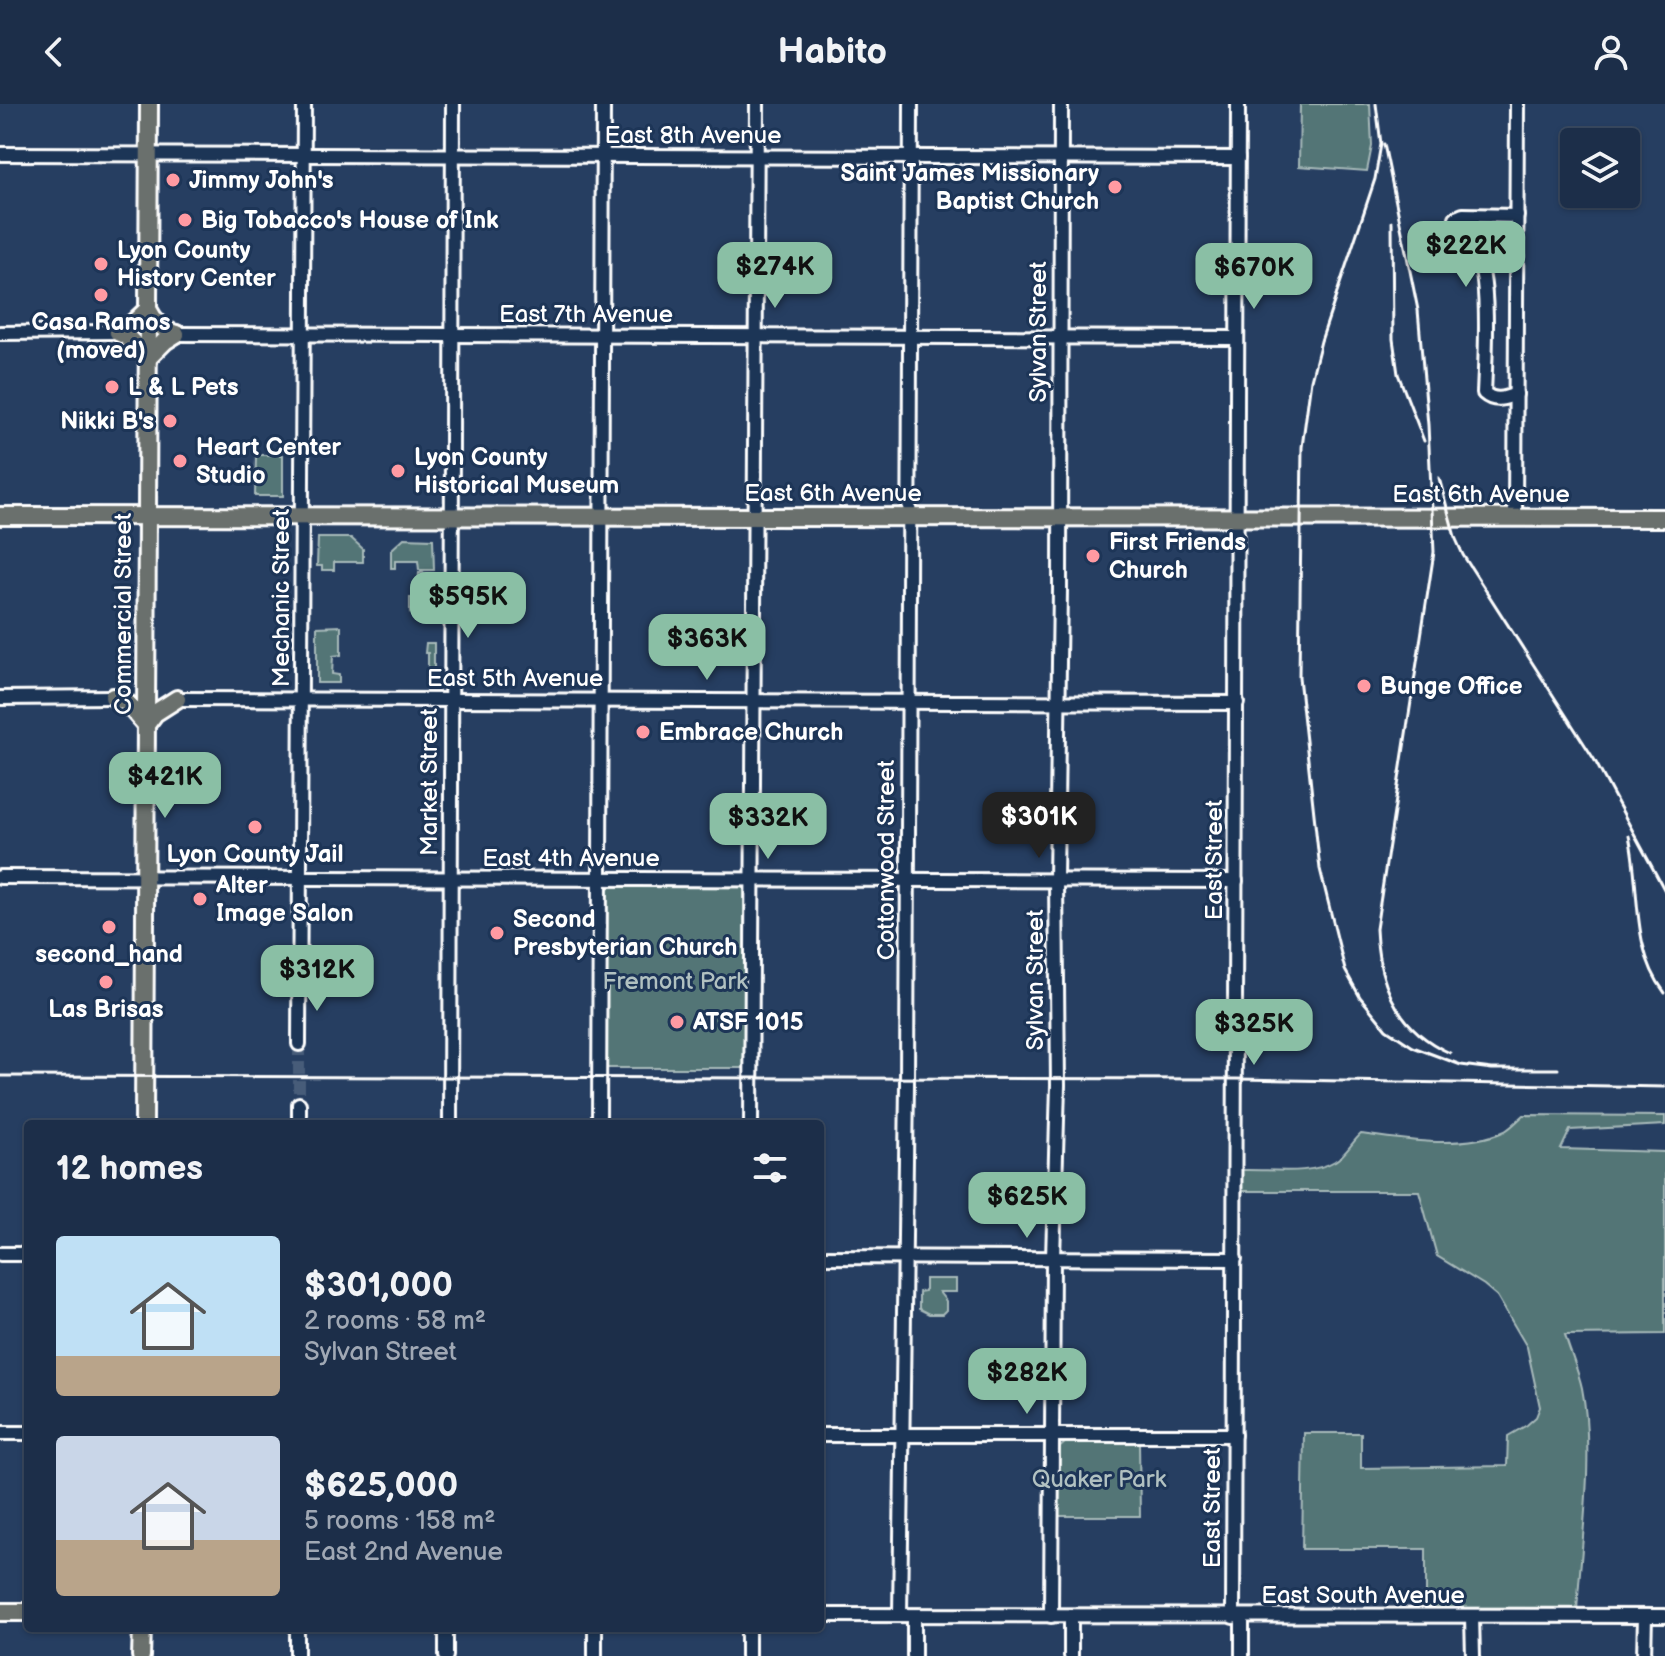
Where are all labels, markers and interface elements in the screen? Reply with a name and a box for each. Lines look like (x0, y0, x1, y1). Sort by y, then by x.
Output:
icon: back (32, 30, 76, 74)
icon: person (1589, 30, 1633, 74)
text: Habito (778, 31, 887, 74)
street label: East 8th Avenue (605, 121, 781, 150)
map controls (1560, 128, 1640, 208)
button: layers (1560, 128, 1640, 208)
place label: Saint James Missionary Baptist Church (841, 159, 1099, 216)
place label: Jimmy John's (189, 166, 334, 195)
marker: Jimmy John's (164, 171, 182, 189)
marker: Saint James Missionary Baptist Church (1106, 178, 1124, 196)
place label: Big Tobacco's House of Ink (201, 206, 499, 235)
marker: Big Tobacco's House of Ink (176, 211, 194, 229)
pin: $222K (1410, 221, 1522, 289)
text: $222K (1425, 231, 1507, 262)
place label: Lyon County History Center (117, 236, 276, 293)
pin: $274K (719, 242, 831, 310)
pin: $670K (1198, 243, 1310, 311)
text: $274K (735, 252, 815, 283)
text: $670K (1213, 253, 1295, 284)
marker: Lyon County History Center (92, 255, 110, 273)
street label: Sylvan Street (1024, 261, 1053, 403)
marker: Casa Ramos (moved) (92, 286, 110, 304)
street label: East 7th Avenue (499, 300, 673, 329)
place label: Casa Ramos (moved) (31, 308, 171, 365)
place label: L & L Pets (128, 373, 239, 402)
marker: L & L Pets (103, 378, 121, 396)
place label: Nikki B's (60, 407, 154, 436)
marker: Nikki B's (161, 412, 179, 430)
place label: Heart Center Studio (196, 433, 341, 490)
place label: Lyon County Historical Museum (414, 443, 619, 500)
marker: Heart Center Studio (171, 452, 189, 470)
marker: Lyon County Historical Museum (389, 462, 407, 480)
street label: East 6th Avenue (744, 479, 922, 508)
street label: East 6th Avenue (1392, 480, 1570, 509)
street label: Mechanic Street (267, 508, 296, 687)
street label: Commercial Street (109, 512, 138, 715)
place label: First Friends Church (1109, 528, 1246, 585)
marker: First Friends Church (1084, 547, 1102, 565)
pin: $595K (412, 572, 524, 640)
text: $595K (428, 582, 508, 613)
pin: $363K (651, 614, 763, 682)
text: $363K (667, 624, 747, 655)
street label: East 5th Avenue (427, 664, 603, 693)
place label: Bunge Office (1380, 672, 1523, 701)
marker: Bunge Office (1355, 677, 1373, 695)
street label: Market Street (415, 707, 444, 856)
place label: Embrace Church (659, 718, 843, 747)
marker: Embrace Church (634, 723, 652, 741)
pin: $421K (109, 752, 221, 820)
street label: Cottonwood Street (872, 759, 901, 960)
text: $421K (127, 762, 203, 793)
pin: $301K (983, 792, 1095, 860)
pin: $332K (712, 793, 824, 861)
street label: East Street (1200, 799, 1229, 920)
text: $301K (1000, 802, 1078, 833)
text: $332K (728, 803, 808, 834)
marker: Lyon County Jail (246, 818, 264, 836)
place label: Lyon County Jail (167, 840, 343, 869)
street label: East 4th Avenue (482, 844, 660, 873)
place label: Alter Image Salon (215, 871, 354, 928)
marker: Alter Image Salon (191, 890, 209, 908)
place label: Second Presbyterian Church (513, 905, 737, 962)
street label: Sylvan Street (1021, 909, 1050, 1051)
marker: second_hand (100, 918, 118, 936)
marker: Second Presbyterian Church (488, 924, 506, 942)
place label: second_hand (35, 940, 183, 969)
pin: $312K (261, 945, 373, 1013)
text: $312K (279, 955, 355, 986)
park label: Fremont Park (602, 967, 748, 996)
marker: Las Brisas (97, 973, 115, 991)
place label: Las Brisas (48, 995, 164, 1024)
pin: $325K (1198, 999, 1310, 1067)
place label: ATSF 1015 (692, 1008, 804, 1037)
text: $325K (1214, 1009, 1294, 1040)
marker: ATSF 1015 (668, 1013, 686, 1031)
icon: filters (748, 1146, 792, 1190)
text: 12 homes (56, 1148, 203, 1189)
pin: $625K (971, 1172, 1083, 1240)
text: $625K (986, 1182, 1068, 1213)
text: $301,000 (304, 1265, 453, 1306)
icon: home (120, 1268, 216, 1364)
text: 2 rooms · 58 m² (304, 1306, 486, 1337)
text: Sylvan Street (304, 1337, 457, 1368)
pin: $282K (971, 1348, 1083, 1416)
text: $282K (986, 1358, 1068, 1389)
street label: East Street (1198, 1447, 1227, 1568)
text: $625,000 (304, 1465, 458, 1506)
park label: Quaker Park (1032, 1465, 1166, 1494)
icon: home (120, 1468, 216, 1564)
text: 5 rooms · 158 m² (304, 1506, 496, 1537)
text: East 2nd Avenue (304, 1537, 503, 1568)
street label: East South Avenue (1261, 1581, 1465, 1610)

